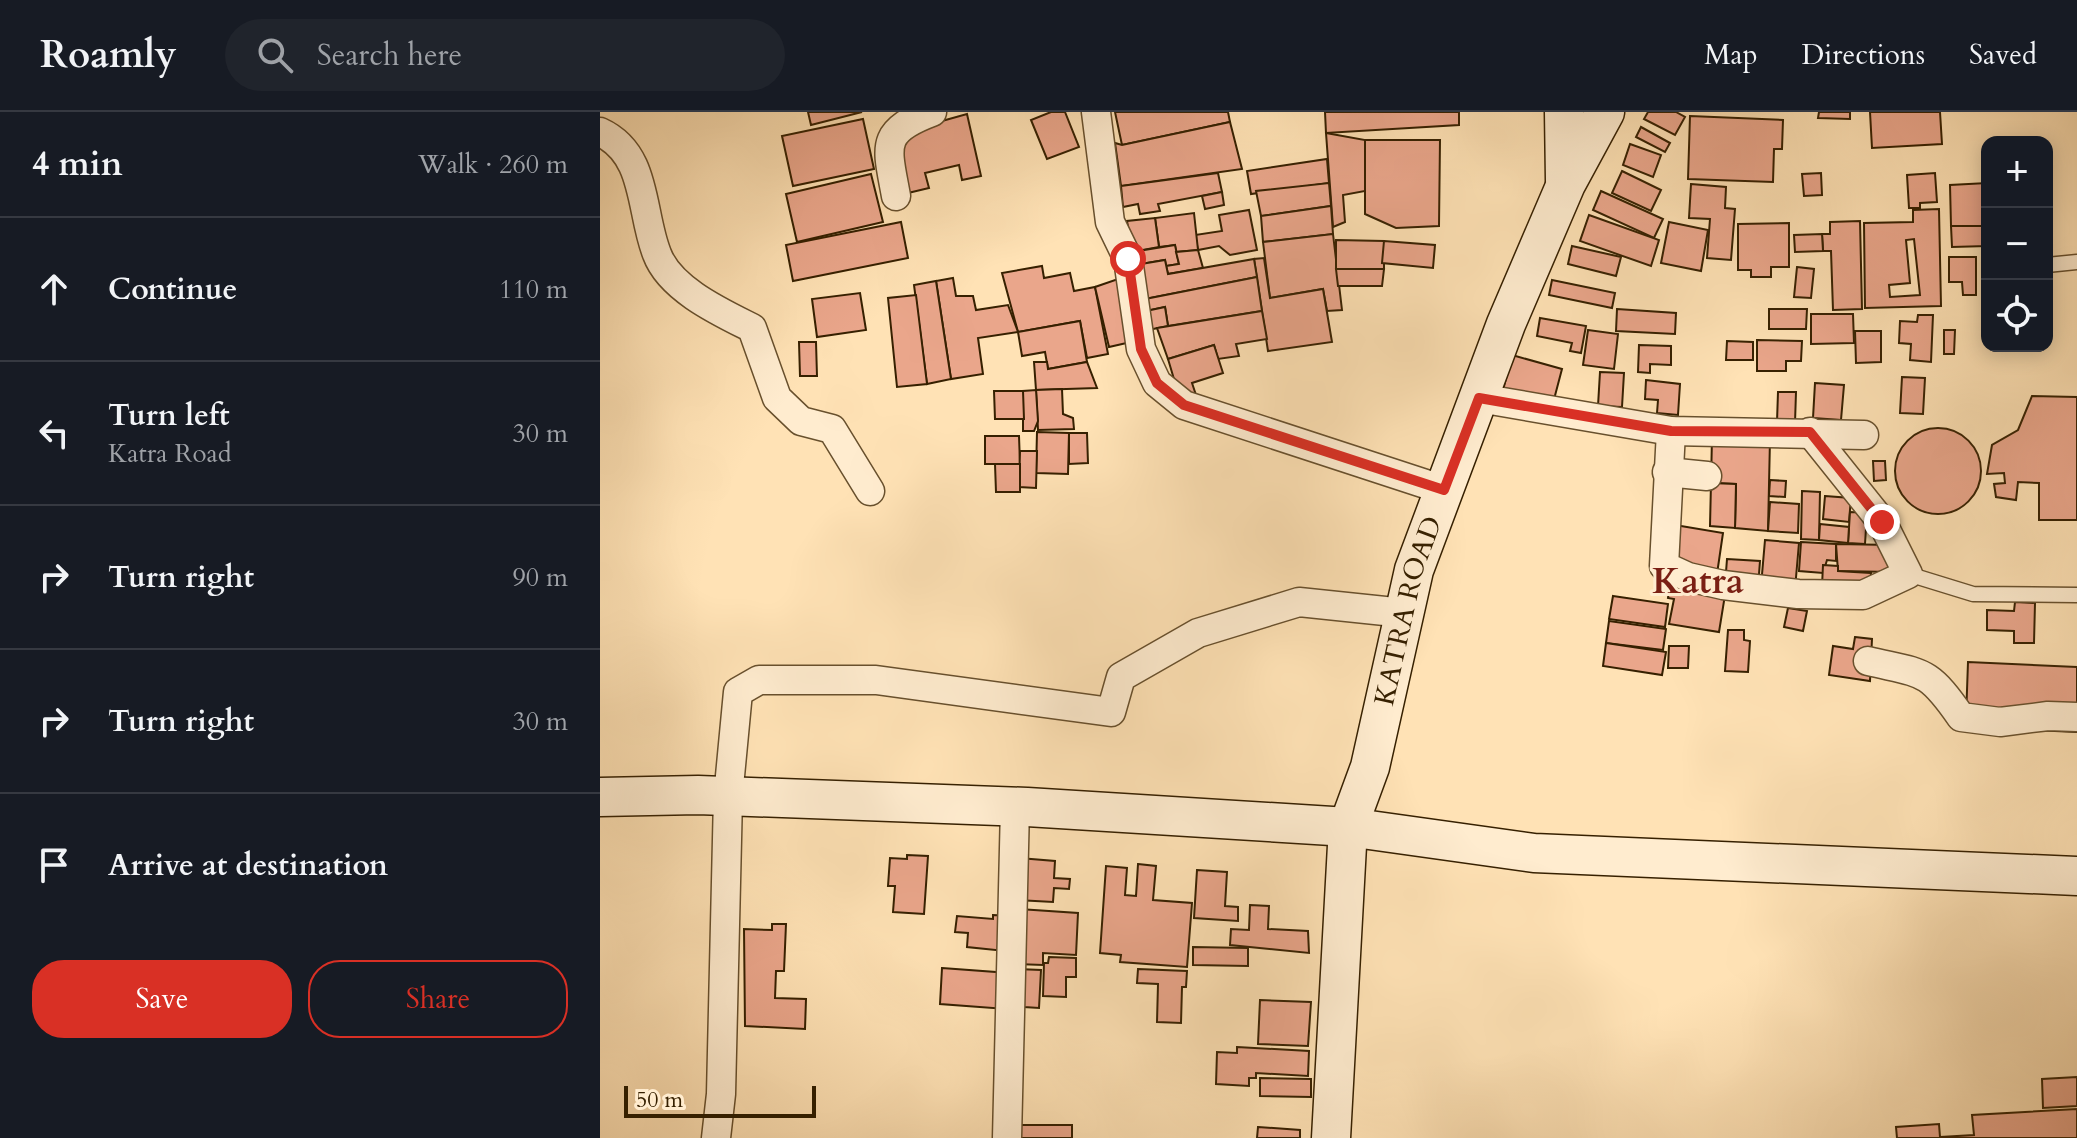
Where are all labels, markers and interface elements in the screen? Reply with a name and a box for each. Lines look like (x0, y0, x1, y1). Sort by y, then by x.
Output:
search box (225, 19, 785, 91)
text: Roamly (40, 29, 177, 81)
icon: search (253, 33, 297, 77)
text: Search here (317, 35, 462, 76)
text: Map (1704, 36, 1758, 74)
text: Directions (1802, 36, 1925, 74)
text: Saved (1969, 36, 2037, 74)
map controls (1981, 136, 2053, 352)
button: + (1981, 136, 2053, 208)
text: 4 min (32, 141, 123, 187)
text: Walk · 260 m (418, 147, 568, 182)
button: − (1981, 208, 2053, 280)
route start (1110, 241, 1146, 277)
icon: ahead (32, 267, 76, 311)
text: Continue (108, 269, 237, 310)
text: 110 m (499, 272, 568, 307)
button: locate (1981, 280, 2053, 352)
text: Turn left (108, 395, 230, 436)
icon: left (32, 411, 76, 455)
text: 30 m (512, 416, 568, 451)
text: Katra Road (108, 436, 232, 471)
route end (1864, 504, 1900, 540)
street label: KATRA ROAD (1365, 511, 1451, 709)
icon: right (32, 555, 76, 599)
text: Turn right (108, 557, 254, 598)
district label: Katra (1652, 557, 1744, 606)
text: 90 m (512, 560, 568, 595)
icon: right (32, 699, 76, 743)
text: Turn right (108, 701, 254, 742)
text: 30 m (512, 704, 568, 739)
icon: arrive (32, 843, 76, 887)
text: Arrive at destination (108, 845, 388, 886)
button: Save (32, 960, 292, 1038)
button: Share (308, 960, 568, 1038)
scale bar (624, 1082, 816, 1118)
text: 50 m (636, 1085, 683, 1115)

